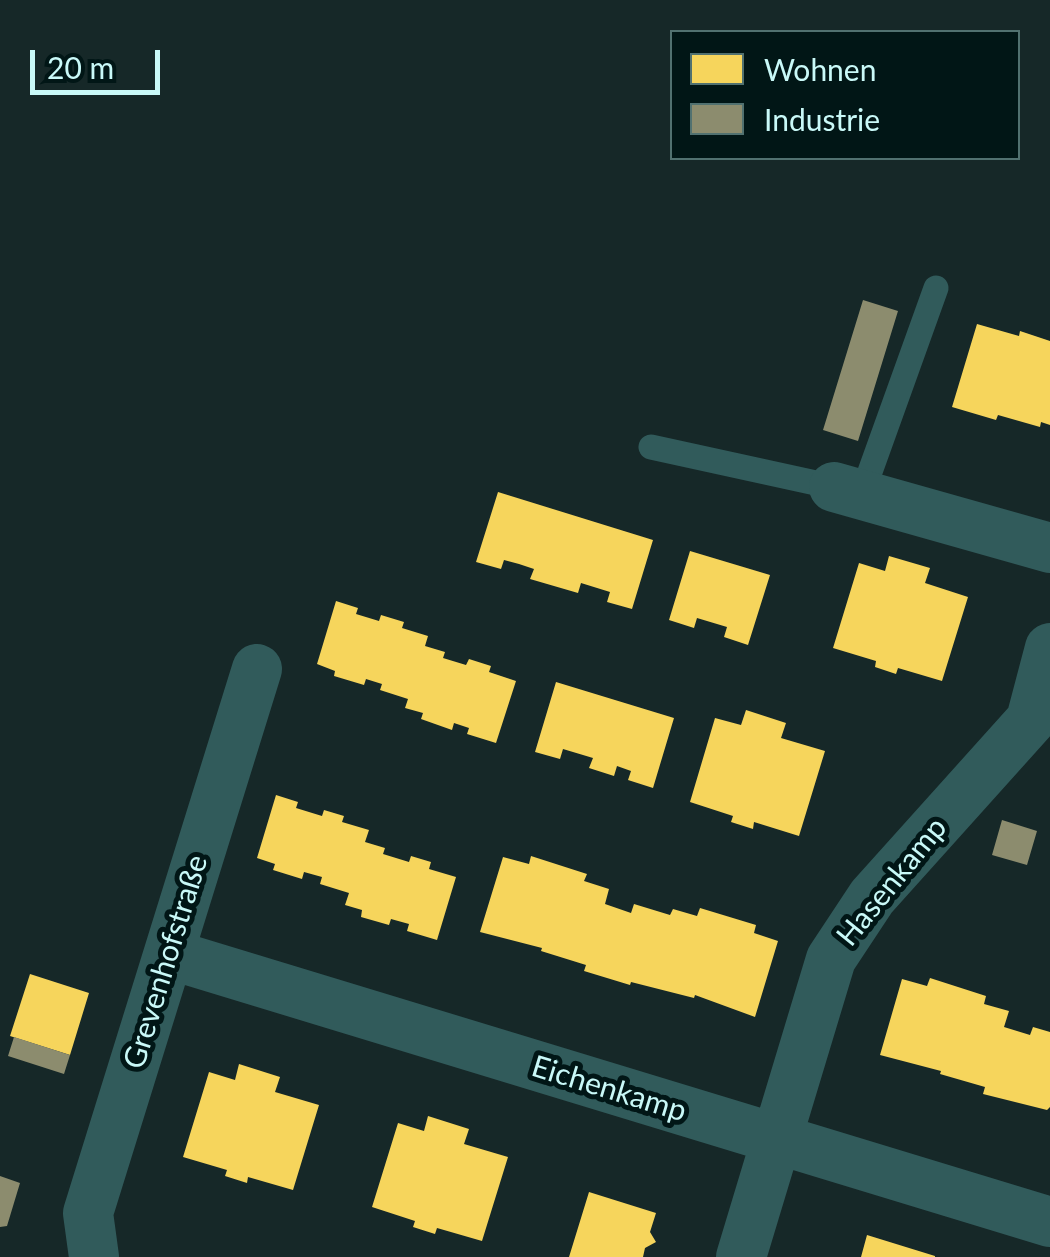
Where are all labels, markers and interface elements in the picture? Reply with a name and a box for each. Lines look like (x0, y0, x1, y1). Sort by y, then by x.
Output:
scale bar (35, 30, 165, 92)
legend (670, 30, 1020, 160)
text: 20 m (47, 49, 114, 85)
text: Wohnen (764, 51, 876, 87)
text: Industrie (764, 101, 880, 137)
street label: Hasenkamp (829, 811, 955, 953)
street label: Grevenhofstraße (116, 851, 216, 1073)
street label: Eichenkamp (527, 1048, 691, 1130)

